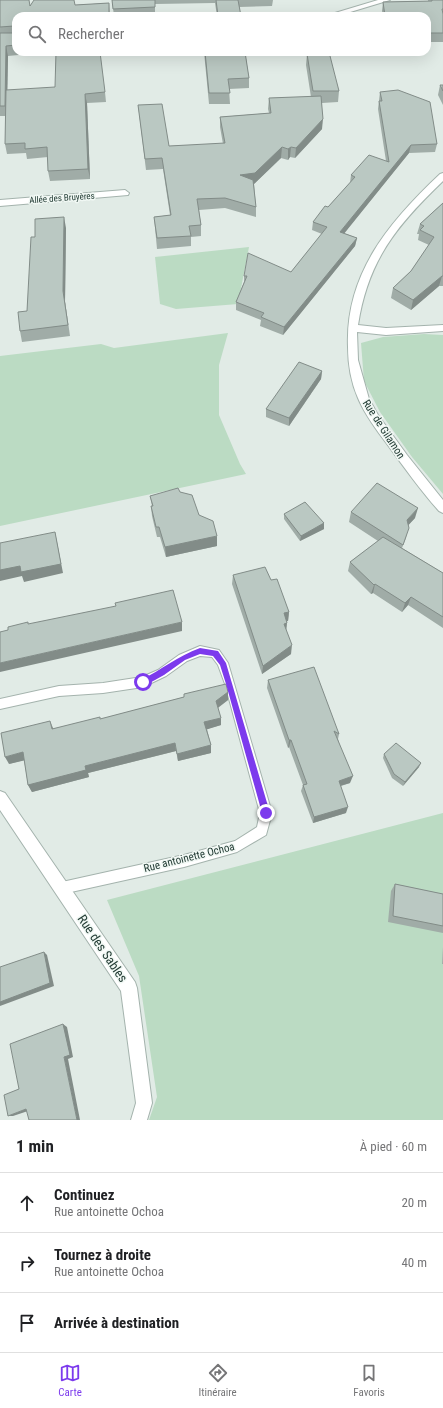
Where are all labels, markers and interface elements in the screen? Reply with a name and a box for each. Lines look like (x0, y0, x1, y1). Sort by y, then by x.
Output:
search box (12, 12, 431, 56)
icon: search (26, 23, 48, 45)
text: Rechercher (58, 25, 124, 43)
street label: Allée des Bruyères (29, 191, 95, 205)
street label: Rue de Gilamon (360, 397, 408, 461)
route start (134, 673, 152, 691)
route end (257, 804, 275, 822)
street label: Rue antoinette Ochoa (142, 840, 236, 875)
street label: Rue des Sables (75, 912, 131, 985)
text: 1 min (16, 1136, 54, 1156)
text: À pied · 60 m (360, 1139, 427, 1154)
text: Continuez (54, 1186, 115, 1204)
icon: ahead (16, 1192, 38, 1214)
text: 20 m (401, 1195, 427, 1210)
text: Rue antoinette Ochoa (54, 1204, 164, 1219)
text: Tournez à droite (54, 1246, 151, 1264)
icon: right (16, 1252, 38, 1274)
text: 40 m (401, 1255, 427, 1270)
text: Rue antoinette Ochoa (54, 1264, 164, 1279)
icon: arrive (16, 1312, 38, 1334)
text: Arrivée à destination (54, 1314, 179, 1332)
tab: Carte (58, 1362, 82, 1399)
tab: Itinéraire (198, 1362, 237, 1399)
tab: Favoris (353, 1362, 385, 1399)

